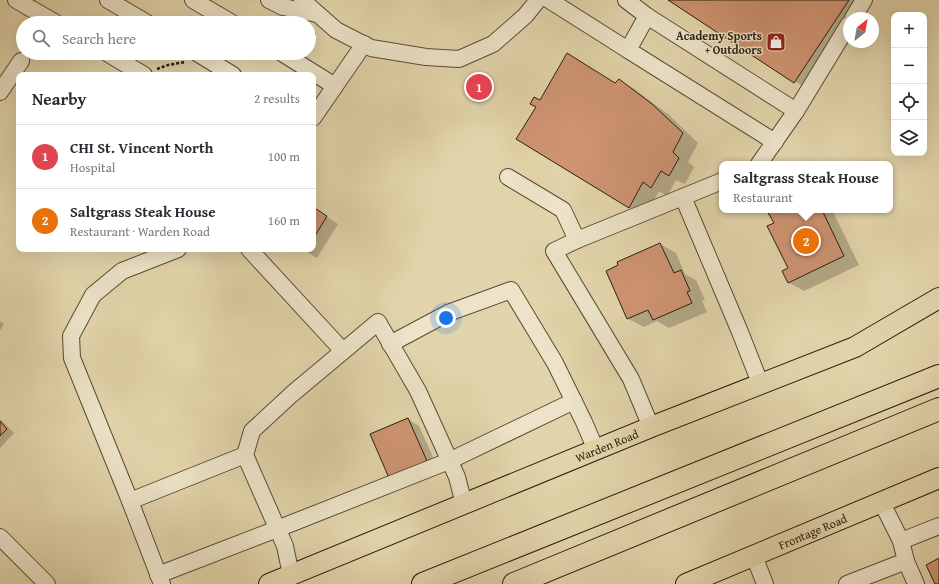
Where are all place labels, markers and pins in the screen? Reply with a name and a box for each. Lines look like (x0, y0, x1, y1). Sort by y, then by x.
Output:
place label: Academy Sports + Outdoors (676, 27, 762, 58)
shop icon: Academy Sports + Outdoors (765, 31, 787, 53)
pin: 1 (466, 72, 492, 102)
pin: 2 (793, 226, 819, 256)

